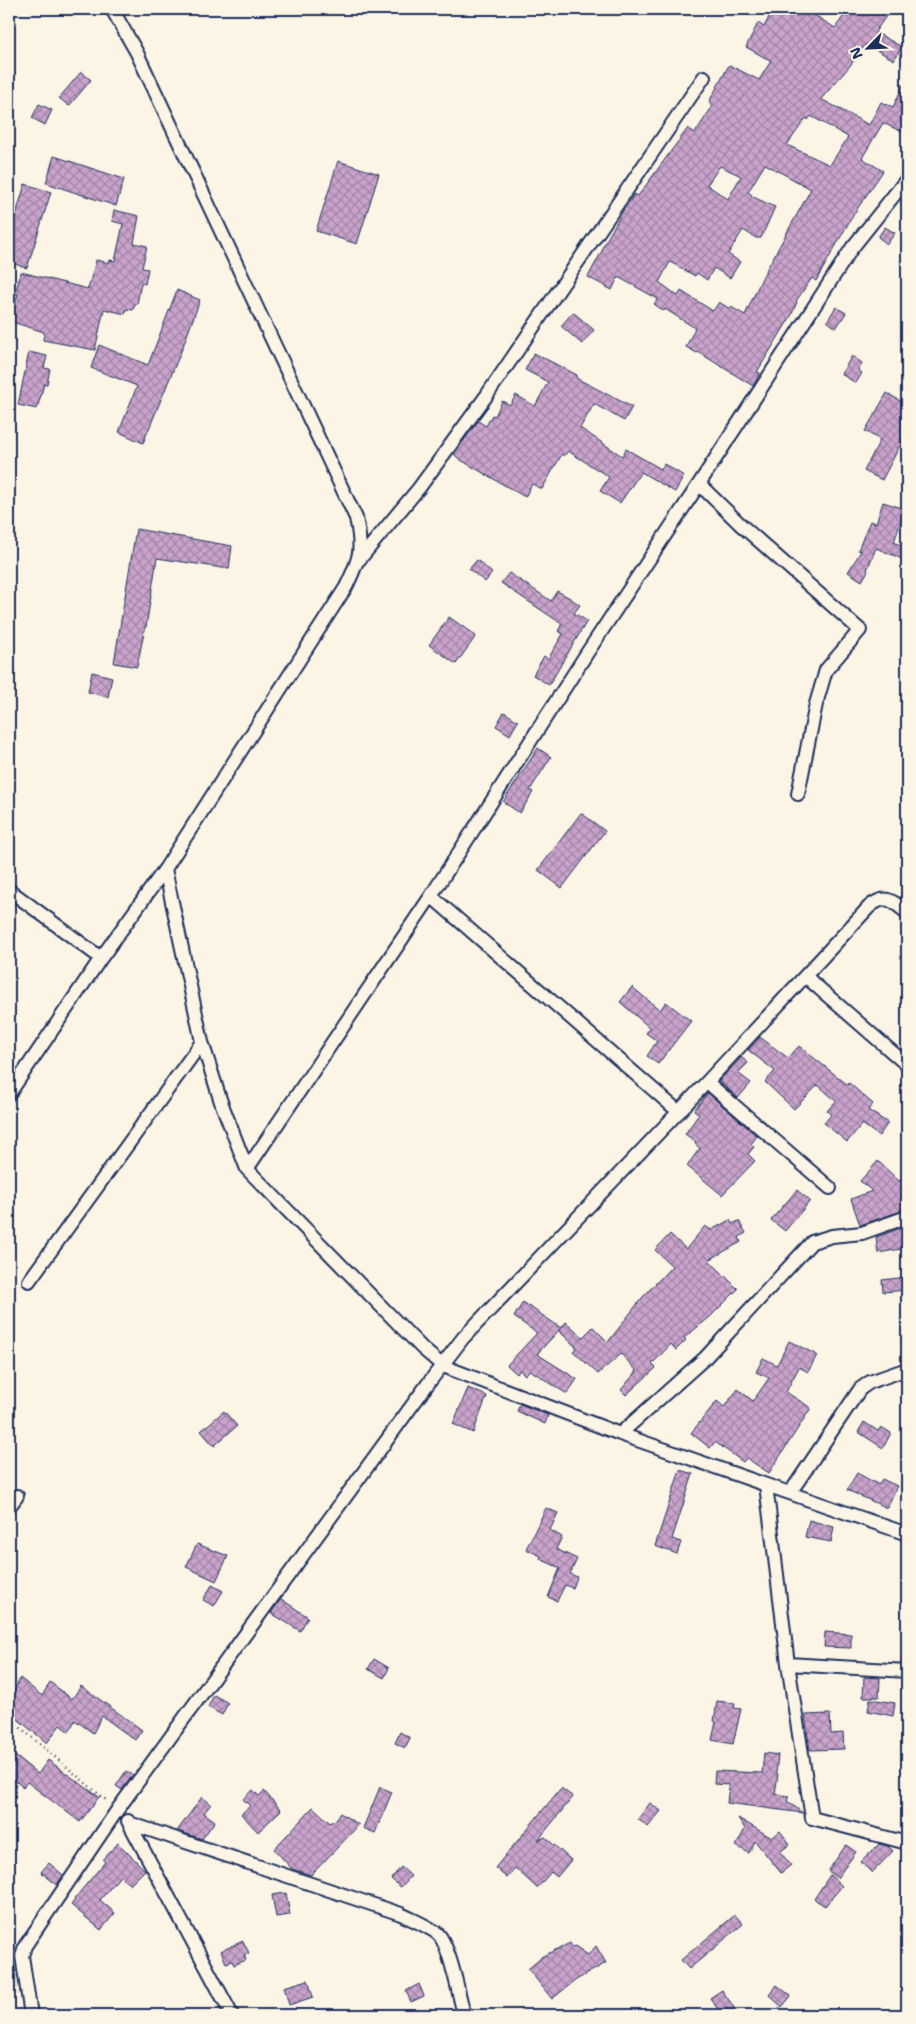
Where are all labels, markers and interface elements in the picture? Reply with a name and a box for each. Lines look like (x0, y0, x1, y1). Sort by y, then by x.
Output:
north arrow (844, 22, 894, 72)
text: N (846, 45, 867, 62)

